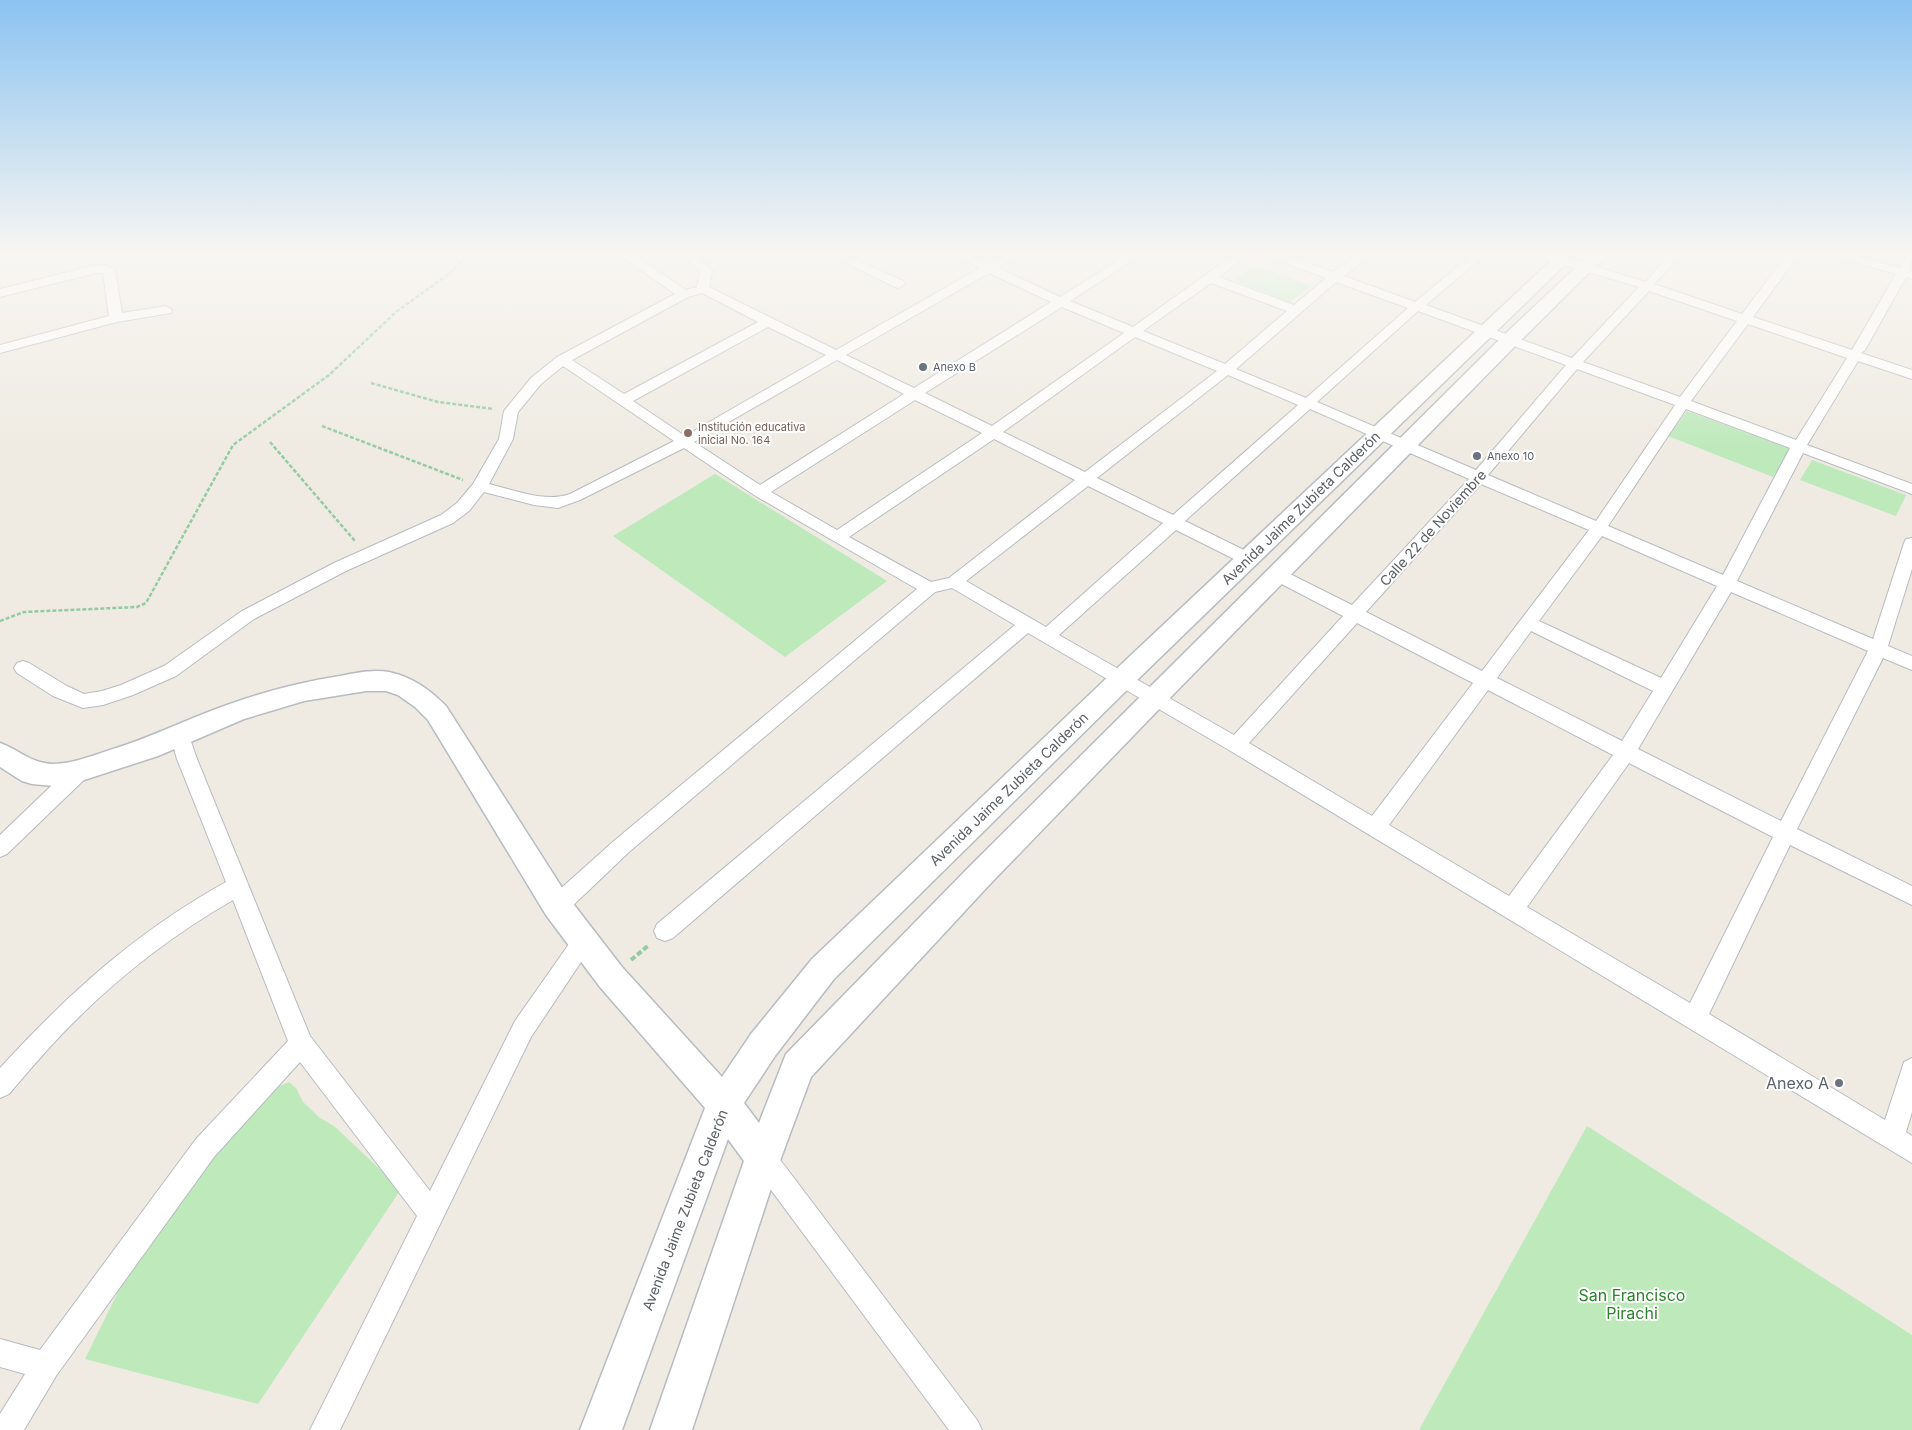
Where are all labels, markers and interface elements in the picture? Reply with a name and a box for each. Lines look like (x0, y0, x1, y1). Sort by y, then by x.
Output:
place label: Anexo B (933, 360, 976, 374)
marker: Anexo B (917, 361, 929, 373)
place label: Institución educativa inicial No. 164 (698, 420, 806, 447)
marker: Institución educativa inicial No. 164 (682, 427, 694, 439)
street label: Avenida Jaime Zubieta Calderón (1218, 427, 1383, 588)
place label: Anexo 10 (1487, 449, 1534, 463)
marker: Anexo 10 (1471, 450, 1483, 462)
street label: Calle 22 de Noviembre (1376, 466, 1489, 589)
street label: Avenida Jaime Zubieta Calderón (926, 708, 1091, 869)
place label: Anexo A (1766, 1073, 1829, 1093)
marker: Anexo A (1833, 1077, 1845, 1089)
street label: Avenida Jaime Zubieta Calderón (638, 1107, 731, 1313)
park label: San Francisco Pirachi (1579, 1285, 1685, 1323)

